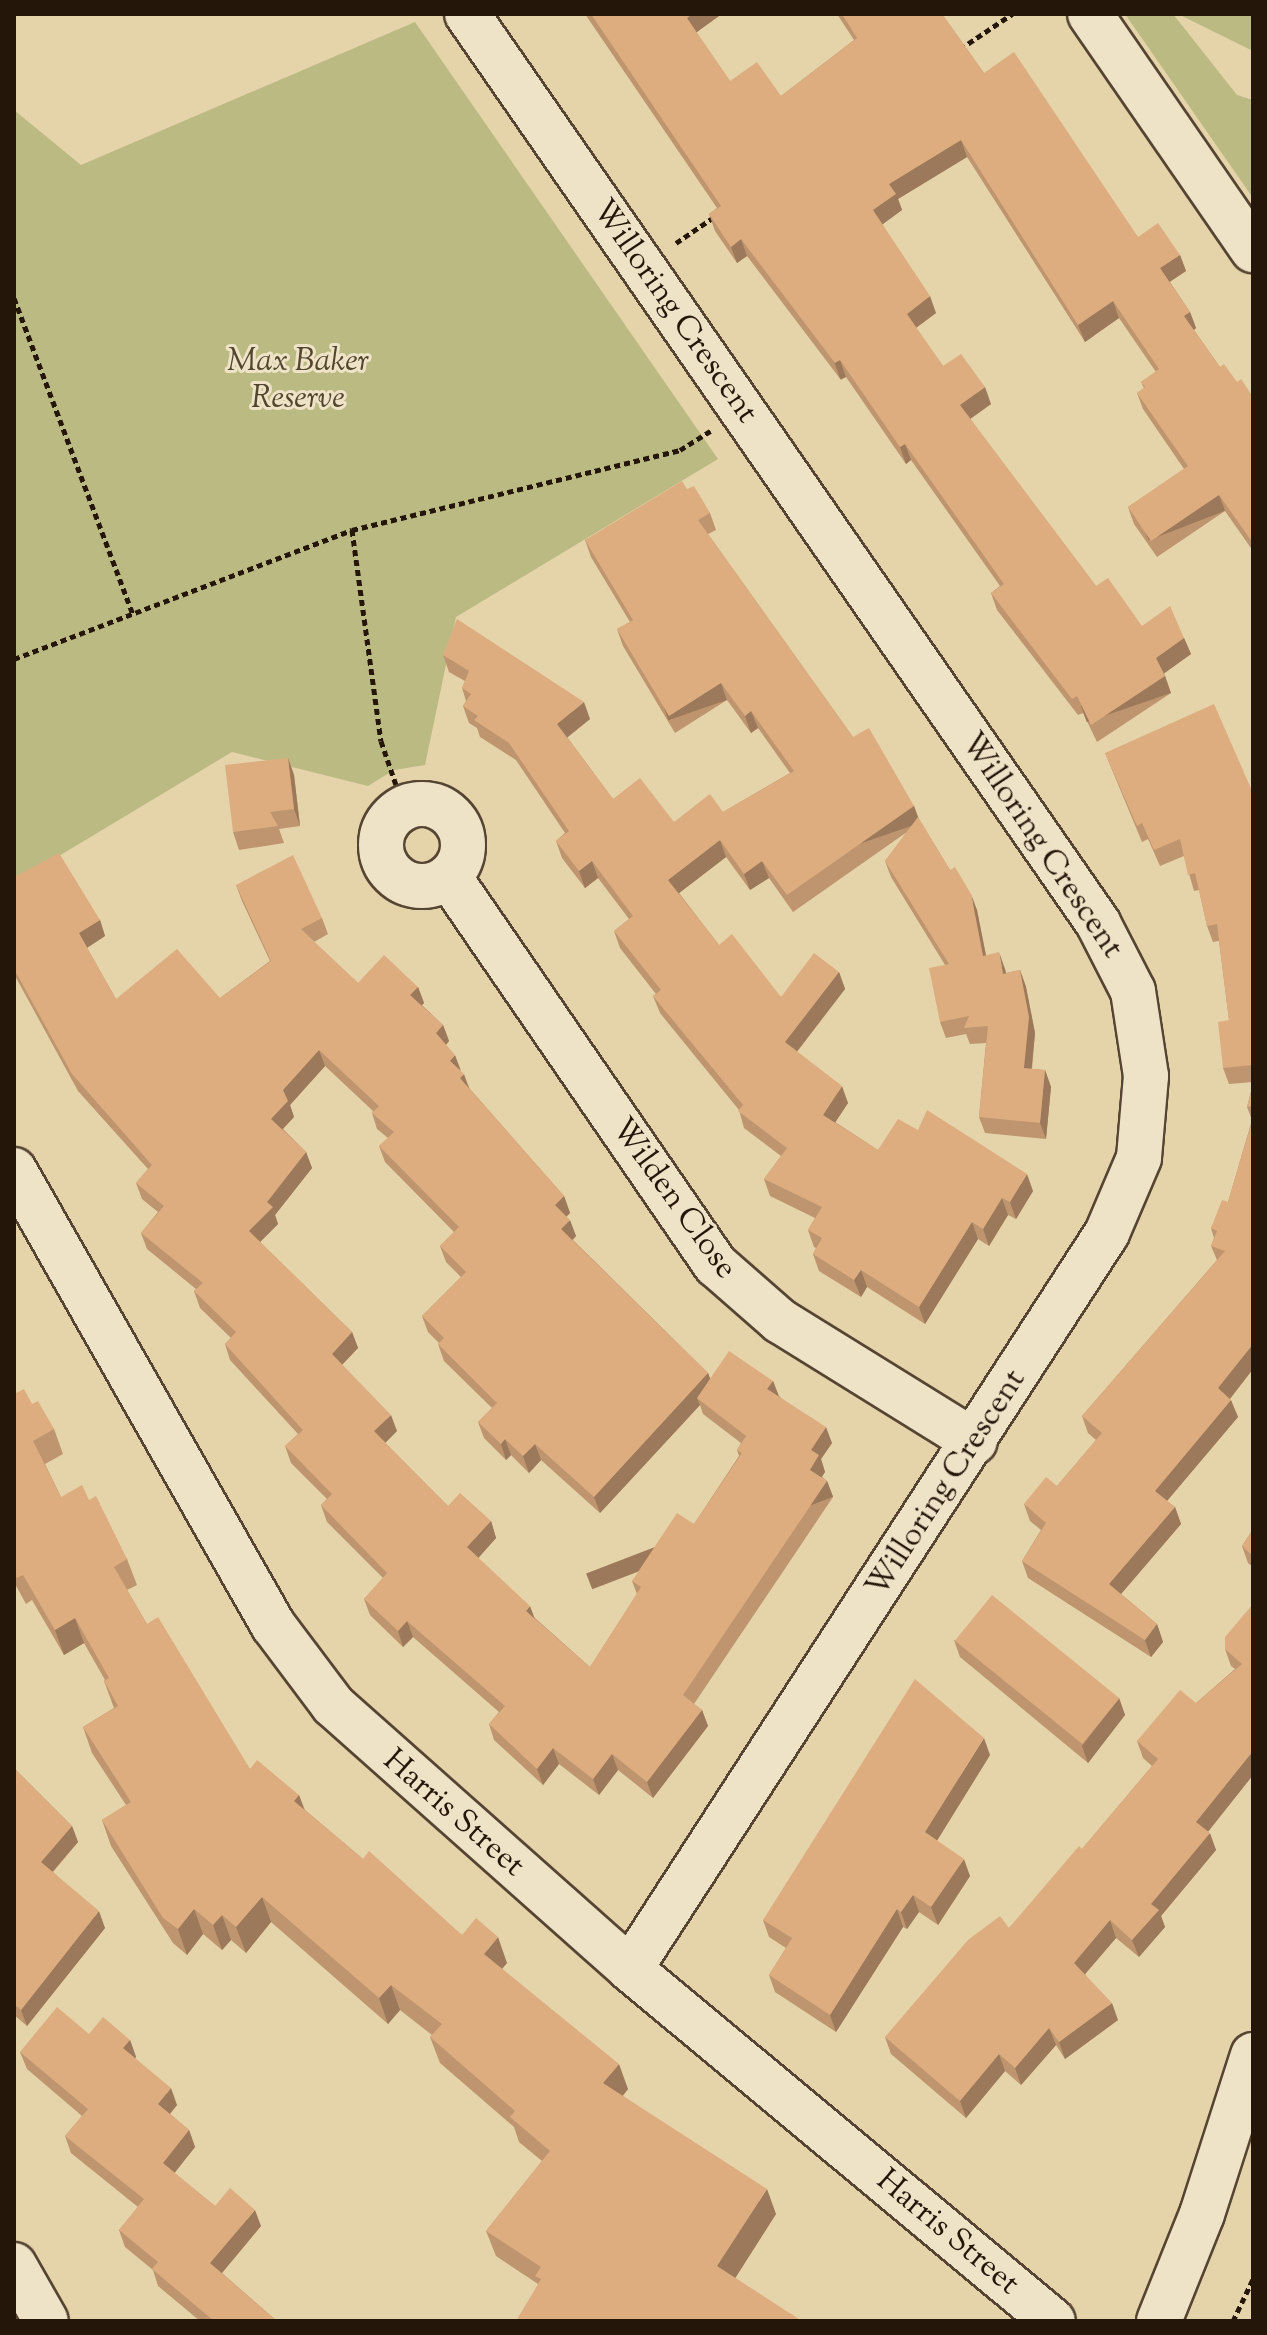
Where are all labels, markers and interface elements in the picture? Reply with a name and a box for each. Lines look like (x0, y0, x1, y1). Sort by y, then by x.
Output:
street label: Willoring Crescent (583, 193, 765, 431)
park label: Max Baker Reserve (227, 344, 369, 419)
street label: Willoring Crescent (951, 726, 1131, 966)
street label: Wilden Close (602, 1111, 744, 1287)
street label: Willoring Crescent (859, 1363, 1035, 1605)
street label: Harris Street (374, 1742, 532, 1886)
street label: Harris Street (868, 2162, 1026, 2304)

